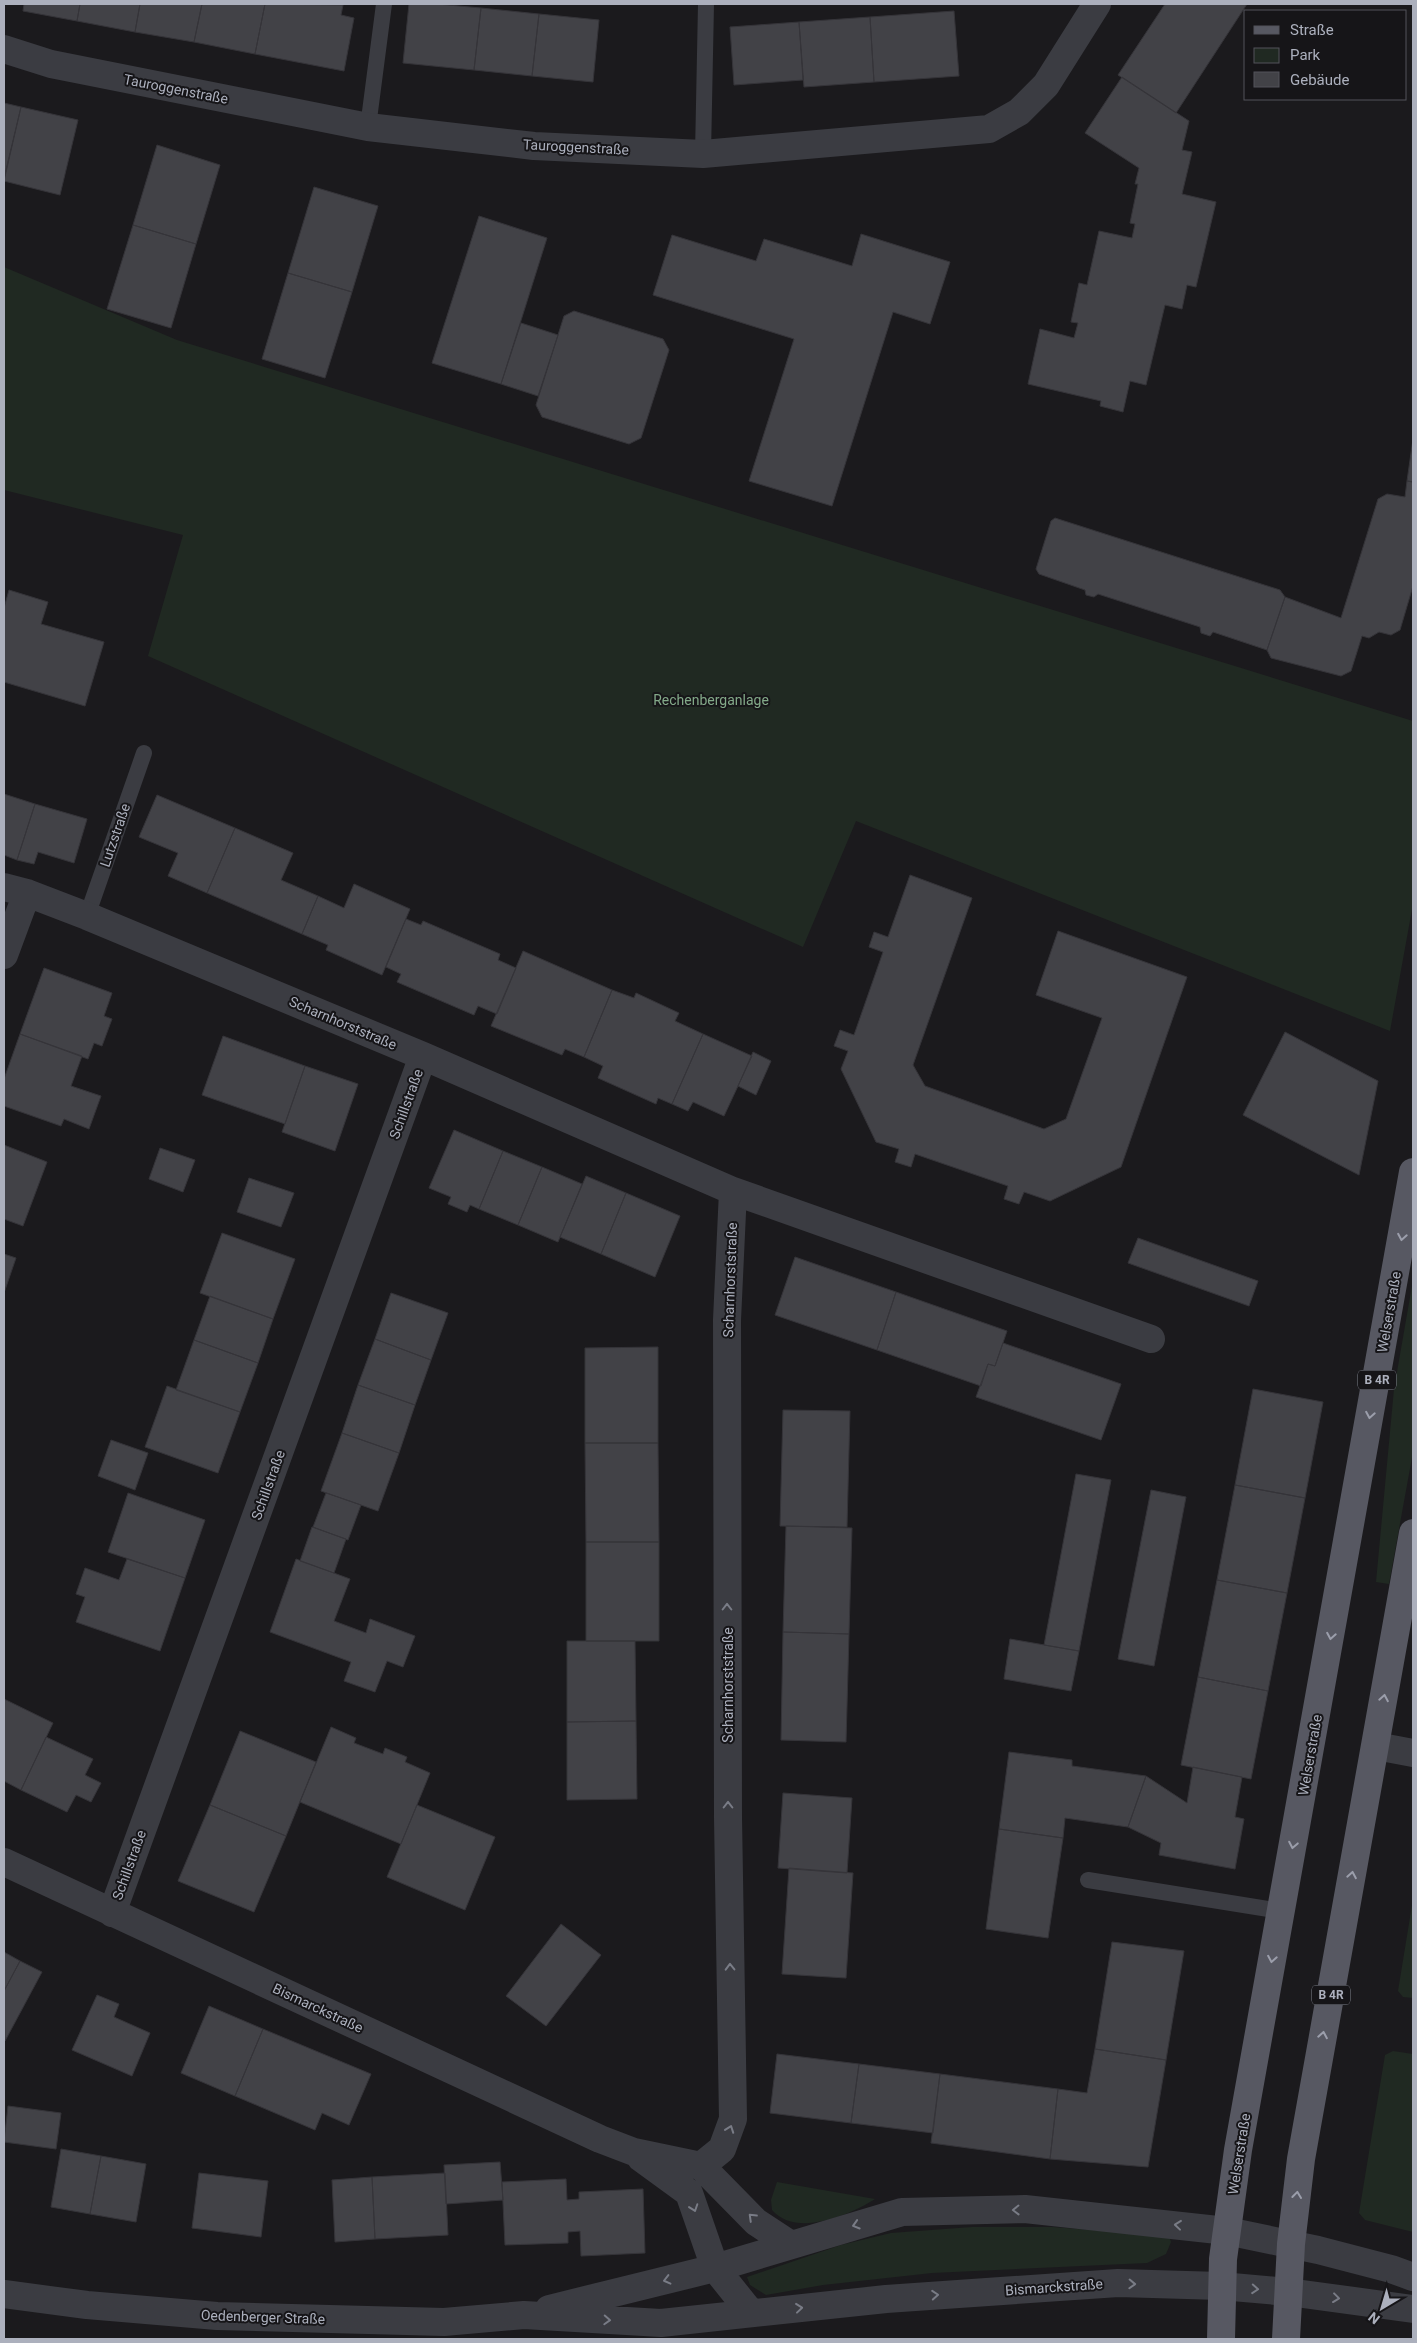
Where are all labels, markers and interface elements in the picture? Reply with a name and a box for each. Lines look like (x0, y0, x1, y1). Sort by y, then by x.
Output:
legend (1244, 10, 1407, 100)
text: Straße (1290, 21, 1334, 39)
text: Park (1290, 46, 1321, 64)
street label: Tauroggenstraße (122, 71, 230, 107)
text: Gebäude (1290, 71, 1349, 89)
street label: Tauroggenstraße (523, 136, 629, 158)
park label: Rechenberganlage (653, 692, 769, 708)
street label: Lutzstraße (97, 801, 133, 869)
street label: Scharnhorststraße (287, 993, 399, 1053)
street label: Schillstraße (386, 1067, 426, 1141)
street label: Scharnhorststraße (720, 1222, 740, 1338)
one-way arrow (1397, 1233, 1407, 1242)
street label: Welserstraße (1374, 1270, 1404, 1354)
road number: B 4R (1358, 1370, 1396, 1390)
one-way arrow (1366, 1410, 1376, 1419)
street label: Schillstraße (248, 1448, 288, 1522)
one-way arrow (722, 1603, 732, 1611)
street label: Scharnhorststraße (720, 1627, 736, 1743)
one-way arrow (1327, 1631, 1337, 1640)
one-way arrow (1379, 1694, 1389, 1702)
street label: Welserstraße (1295, 1713, 1325, 1797)
one-way arrow (723, 1801, 733, 1808)
street label: Schillstraße (109, 1828, 149, 1902)
one-way arrow (1288, 1840, 1298, 1849)
one-way arrow (1347, 1871, 1357, 1880)
one-way arrow (1267, 1955, 1277, 1964)
one-way arrow (725, 1963, 736, 1971)
street label: Bismarckstraße (270, 1980, 366, 2036)
road number: B 4R (1312, 1986, 1350, 2004)
one-way arrow (1318, 2031, 1328, 2040)
street label: Welserstraße (1225, 2112, 1253, 2196)
one-way arrow (724, 2125, 734, 2134)
one-way arrow (1291, 2191, 1301, 2200)
one-way arrow (688, 2203, 698, 2212)
one-way arrow (1012, 2204, 1020, 2215)
one-way arrow (748, 2214, 757, 2223)
one-way arrow (852, 2220, 861, 2230)
one-way arrow (1174, 2220, 1182, 2231)
one-way arrow (663, 2274, 672, 2285)
street label: Bismarckstraße (1005, 2276, 1103, 2298)
one-way arrow (1128, 2278, 1136, 2289)
one-way arrow (1251, 2283, 1259, 2294)
north arrow (1357, 2283, 1407, 2333)
one-way arrow (931, 2290, 939, 2301)
one-way arrow (1332, 2292, 1340, 2302)
one-way arrow (796, 2303, 804, 2314)
street label: Oedenberger Straße (201, 2307, 325, 2327)
text: N (1365, 2309, 1383, 2328)
one-way arrow (603, 2315, 611, 2326)

